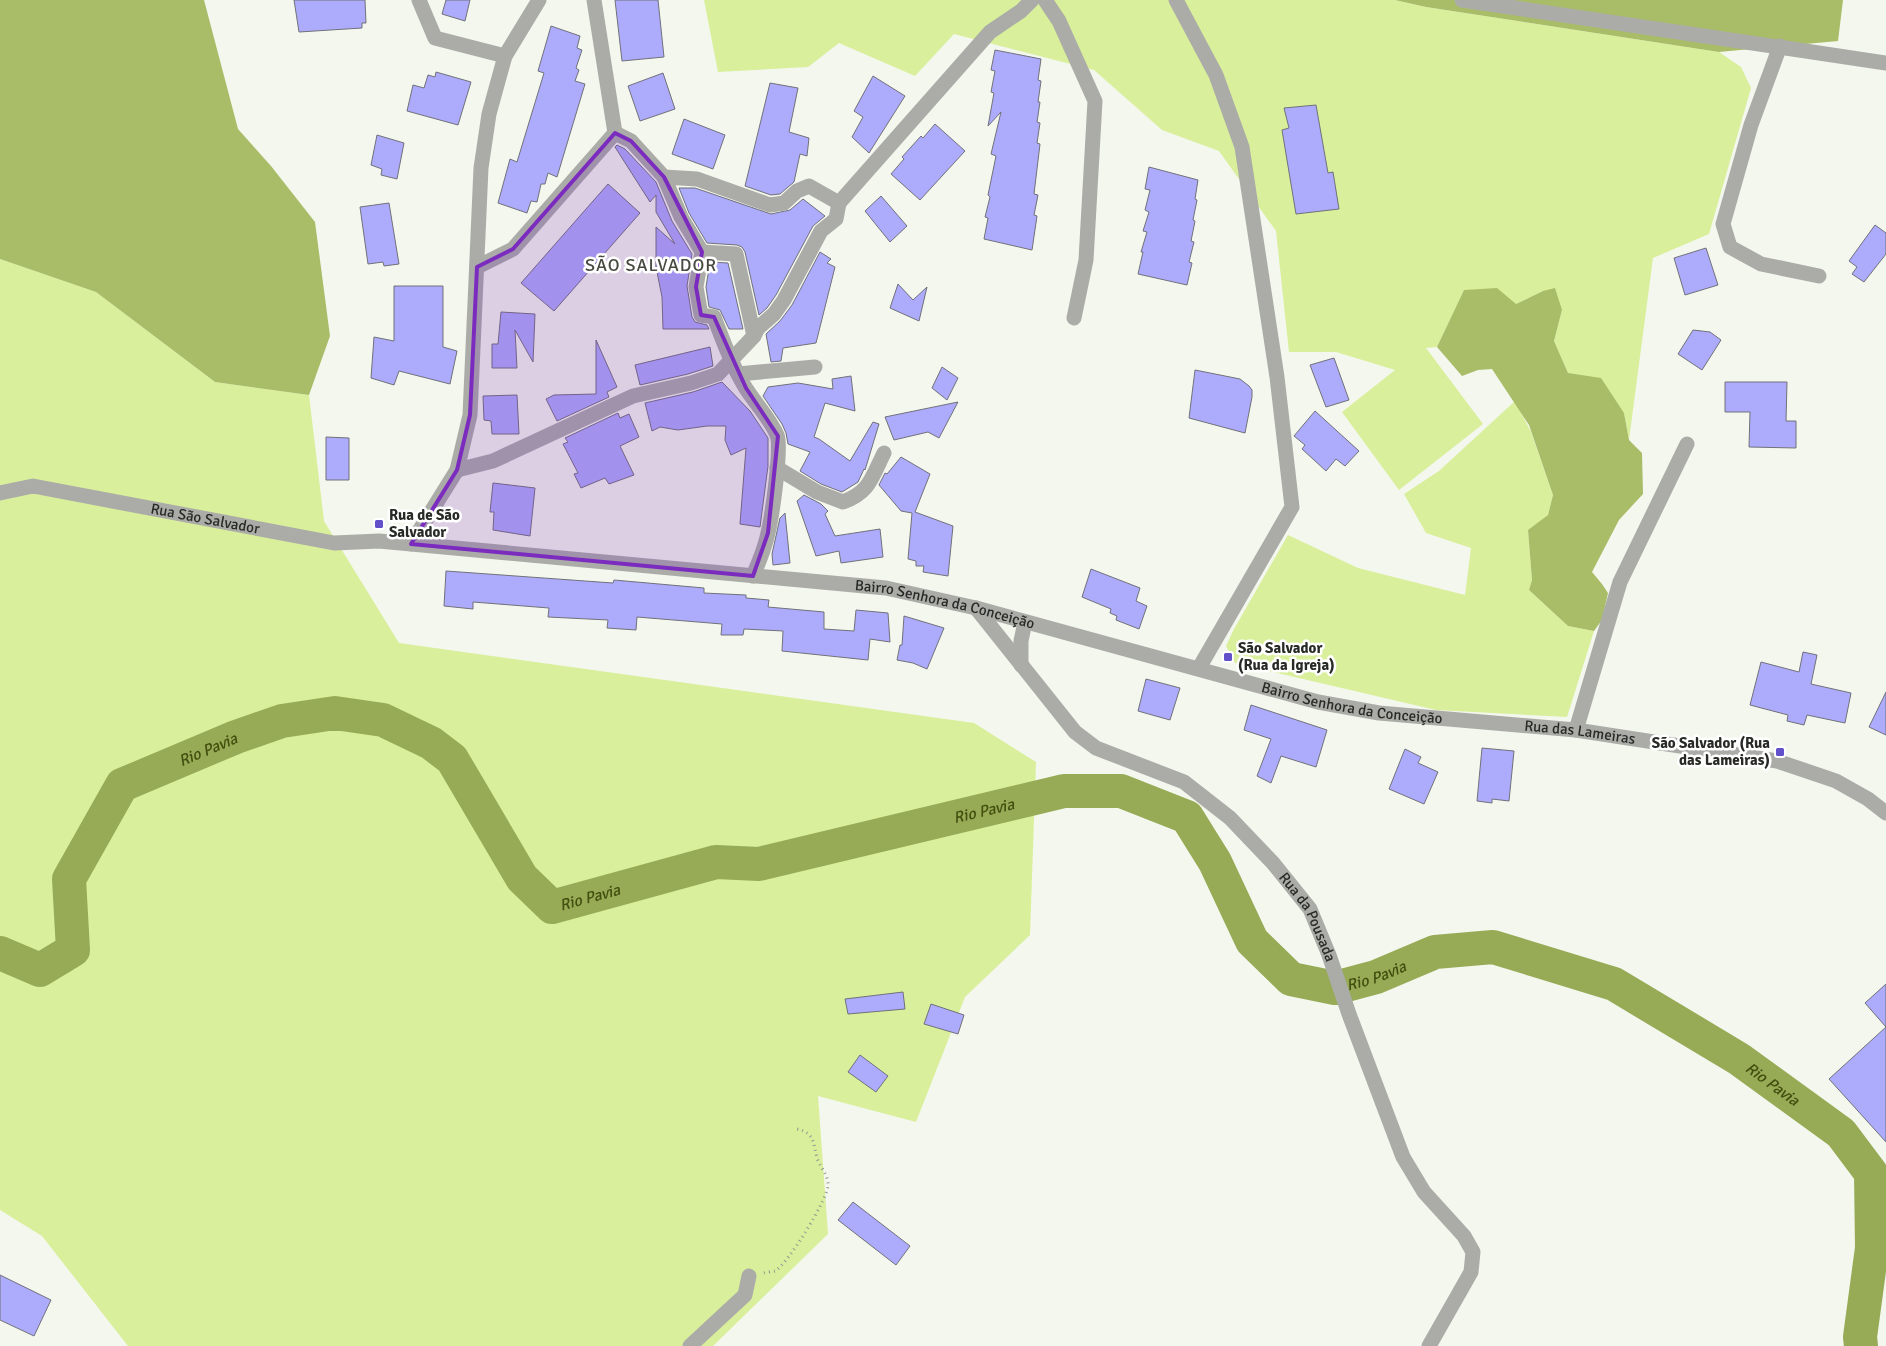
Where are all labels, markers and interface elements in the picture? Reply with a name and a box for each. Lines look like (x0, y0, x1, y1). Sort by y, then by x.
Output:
district label: SÃO SALVADOR (585, 254, 717, 276)
street label: Rua São Salvador (149, 499, 262, 538)
place label: Rua de São Salvador (389, 506, 460, 541)
marker: Rua de São Salvador (373, 518, 385, 530)
street label: Bairro Senhora da Conceição (854, 576, 1037, 633)
place label: São Salvador (Rua da Igreja) (1238, 639, 1335, 674)
marker: São Salvador (Rua da Igreja) (1222, 651, 1234, 663)
street label: Bairro Senhora da Conceição (1260, 678, 1444, 727)
street label: Rua das Lameiras (1524, 717, 1637, 748)
water label: Rio Pavia (176, 728, 241, 771)
place label: São Salvador (Rua das Lameiras) (1652, 734, 1770, 769)
marker: São Salvador (Rua das Lameiras) (1774, 746, 1786, 758)
water label: Rio Pavia (951, 794, 1017, 828)
street label: Rua da Pousada (1275, 869, 1340, 964)
water label: Rio Pavia (557, 880, 623, 915)
water label: Rio Pavia (1344, 956, 1410, 996)
water label: Rio Pavia (1741, 1058, 1804, 1111)

